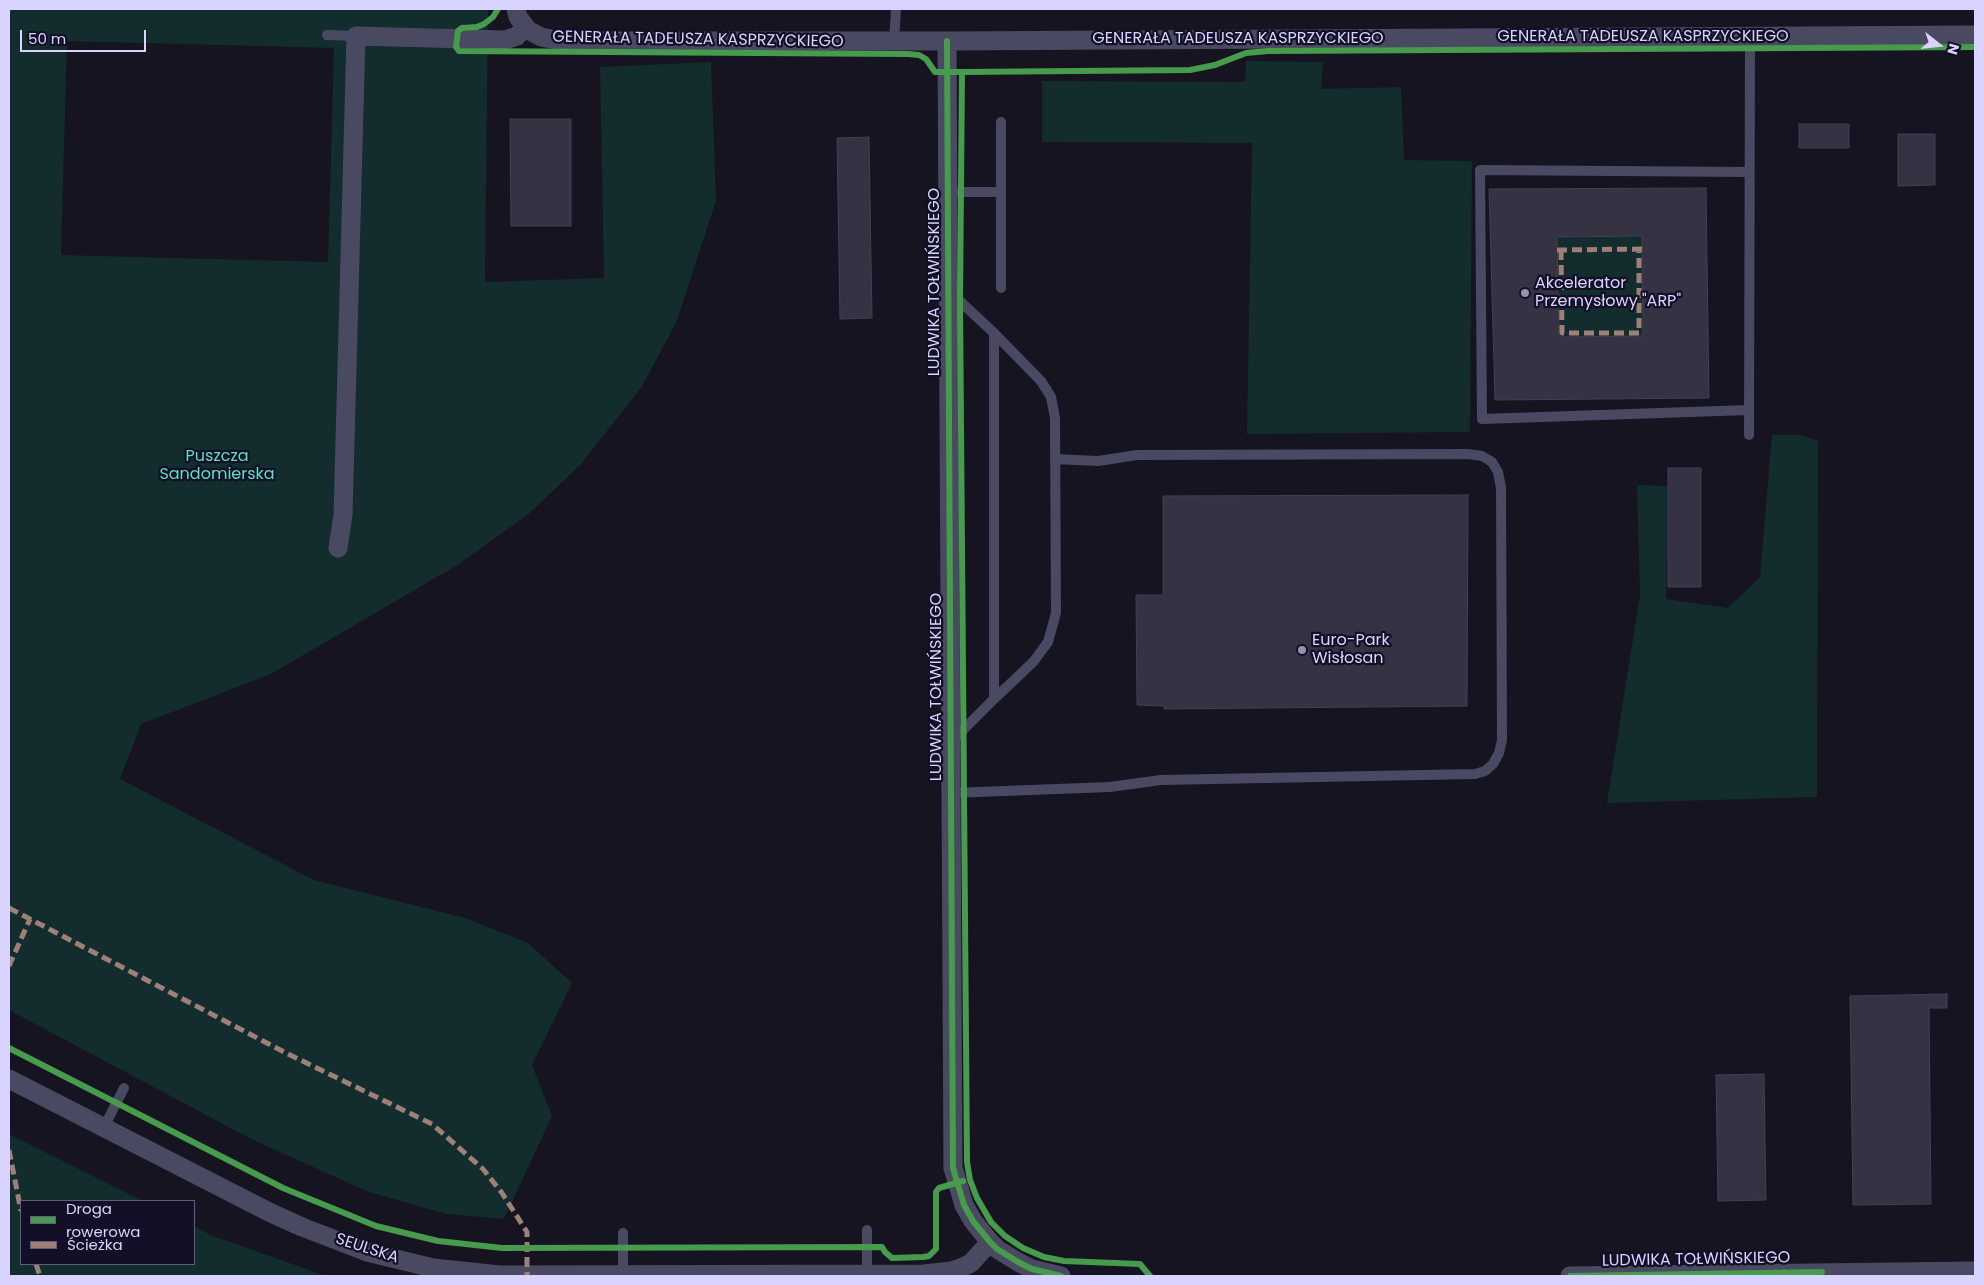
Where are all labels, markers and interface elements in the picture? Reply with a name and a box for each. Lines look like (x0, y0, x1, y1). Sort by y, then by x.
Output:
scale bar (22, 20, 149, 52)
north arrow (1914, 20, 1964, 70)
street label: GENERAŁA TADEUSZA KASPRZYCKIEGO (1497, 27, 1789, 47)
text: 50 m (28, 28, 66, 49)
street label: GENERAŁA TADEUSZA KASPRZYCKIEGO (552, 28, 844, 52)
street label: GENERAŁA TADEUSZA KASPRZYCKIEGO (1092, 29, 1384, 49)
text: N (1942, 41, 1964, 57)
street label: LUDWIKA TOŁWIŃSKIEGO (925, 188, 945, 376)
place label: Akcelerator Przemysłowy "ARP" (1535, 274, 1681, 312)
marker: Akcelerator Przemysłowy "ARP" (1519, 287, 1531, 299)
park label: Puszcza Sandomierska (159, 447, 275, 485)
street label: LUDWIKA TOŁWIŃSKIEGO (927, 593, 947, 781)
place label: Euro-Park Wisłosan (1312, 631, 1390, 669)
marker: Euro-Park Wisłosan (1296, 644, 1308, 656)
text: Droga rowerowa (66, 1198, 140, 1242)
legend (20, 1200, 195, 1265)
street label: SEULSKA (333, 1230, 401, 1268)
text: Ścieżka (67, 1234, 123, 1255)
street label: LUDWIKA TOŁWIŃSKIEGO (1602, 1249, 1790, 1271)

